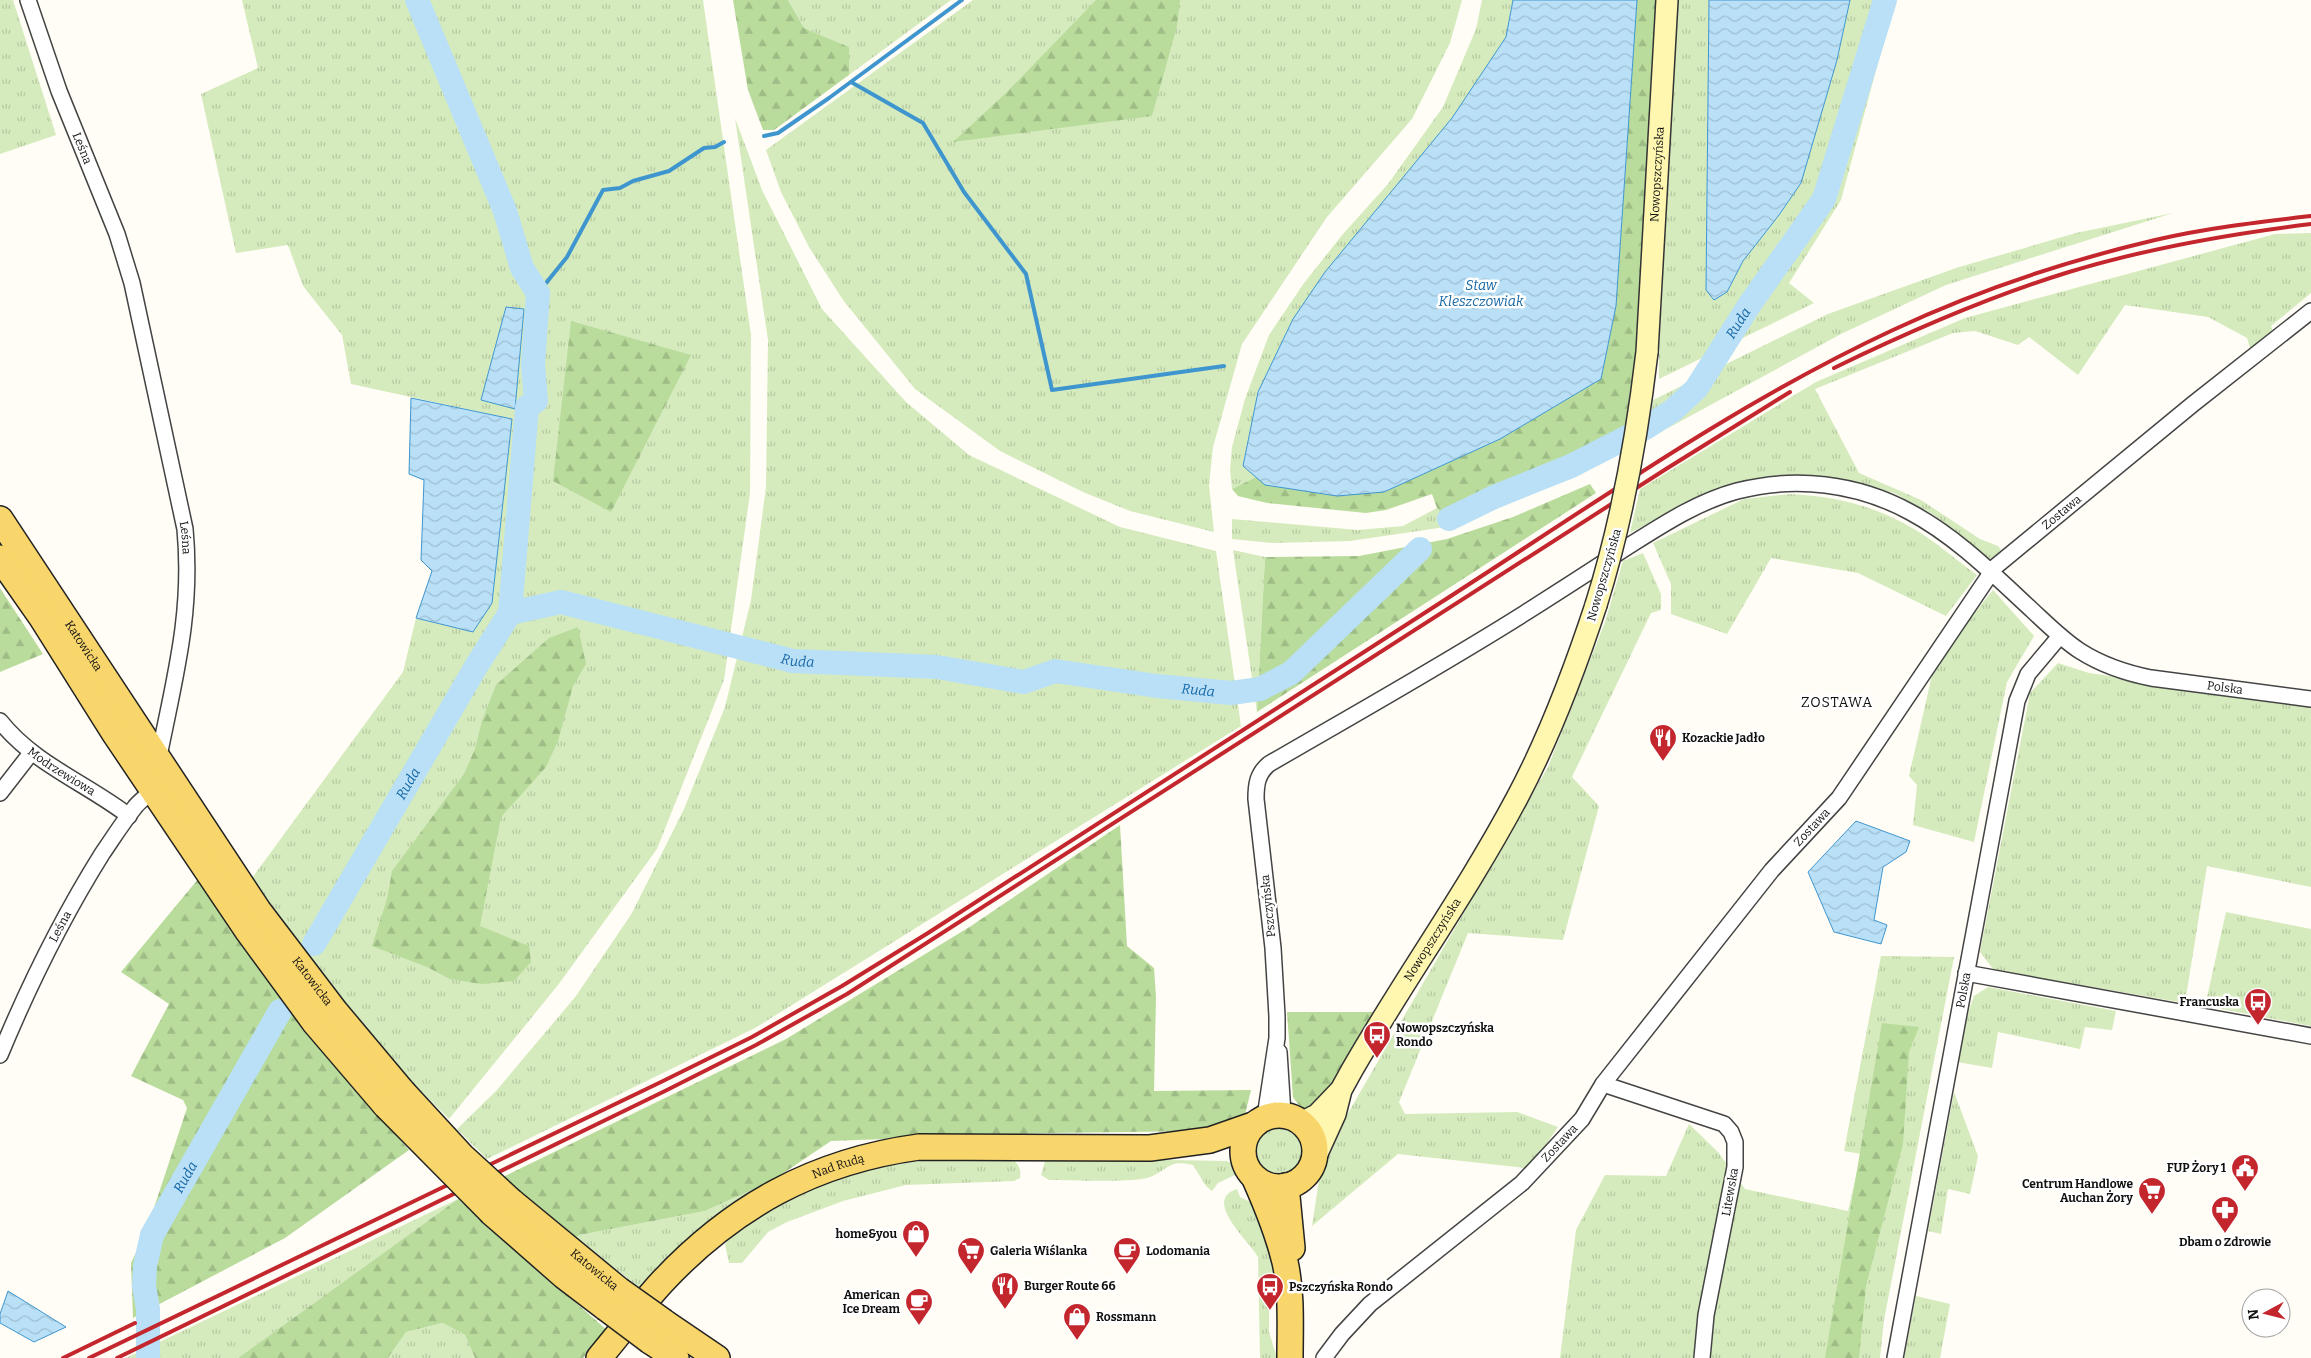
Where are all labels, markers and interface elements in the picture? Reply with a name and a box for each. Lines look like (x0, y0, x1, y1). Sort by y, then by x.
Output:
street label: Nowopszczyńska (1647, 126, 1667, 222)
street label: Leśna (70, 130, 95, 167)
water label: Staw Kleszczowiak (1438, 277, 1524, 310)
water label: Ruda (1722, 304, 1754, 342)
street label: Zostawa (2039, 492, 2084, 532)
street label: Leśna (176, 520, 194, 555)
street label: Nowopszczyńska (1584, 527, 1624, 623)
street label: Katowicka (62, 618, 106, 674)
water label: Ruda (779, 650, 815, 670)
street label: Polska (2206, 678, 2244, 697)
water label: Ruda (1181, 680, 1216, 700)
district label: ZOSTAWA (1801, 694, 1873, 711)
restaurant icon: Kozackie Jadło (1648, 723, 1678, 762)
place label: Kozackie Jadło (1682, 731, 1765, 745)
street label: Modrzewiowa (25, 744, 98, 799)
water label: Ruda (392, 765, 424, 802)
street label: Zostawa (1791, 805, 1833, 849)
street label: Pszczyńska (1258, 874, 1278, 938)
street label: Nowopszczyńska (1401, 895, 1464, 984)
street label: Leśna (46, 908, 74, 944)
street label: Katowicka (289, 954, 336, 1009)
street label: Polska (1953, 971, 1974, 1009)
bus stop icon: Francuska (2243, 987, 2273, 1026)
place label: Francuska (2180, 995, 2239, 1009)
bus stop icon: Nowopszczyńska Rondo (1362, 1020, 1392, 1059)
place label: Nowopszczyńska Rondo (1396, 1021, 1494, 1049)
street label: Zostawa (1538, 1121, 1581, 1165)
street label: Nad Rudą (810, 1151, 866, 1181)
public building icon: FUP Żory 1 (2230, 1153, 2260, 1192)
water label: Ruda (169, 1158, 201, 1196)
place label: FUP Żory 1 (2167, 1160, 2227, 1175)
street label: Litewska (1719, 1166, 1741, 1217)
supermarket icon: Centrum Handlowe Auchan Żory (2137, 1176, 2167, 1215)
place label: Centrum Handlowe Auchan Żory (2022, 1177, 2133, 1205)
pharmacy icon: Dbam o Zdrowie (2210, 1195, 2240, 1234)
shop icon: home&you (901, 1219, 931, 1258)
place label: home&you (836, 1227, 897, 1241)
place label: Dbam o Zdrowie (2179, 1235, 2272, 1249)
supermarket icon: Galeria Wiślanka (956, 1236, 986, 1275)
cafe icon: Lodomania (1112, 1236, 1142, 1275)
place label: Galeria Wiślanka (990, 1244, 1087, 1258)
place label: Lodomania (1146, 1244, 1210, 1258)
street label: Katowicka (568, 1246, 621, 1294)
restaurant icon: Burger Route 66 (990, 1271, 1020, 1310)
bus stop icon: Pszczyńska Rondo (1255, 1272, 1285, 1311)
place label: Burger Route 66 (1024, 1279, 1116, 1293)
place label: Pszczyńska Rondo (1289, 1280, 1393, 1294)
cafe icon: American Ice Dream (904, 1287, 934, 1326)
place label: American Ice Dream (842, 1288, 901, 1316)
north arrow (2241, 1288, 2291, 1338)
shop icon: Rossmann (1062, 1302, 1092, 1341)
text: N (2244, 1308, 2263, 1321)
place label: Rossmann (1096, 1310, 1156, 1324)

